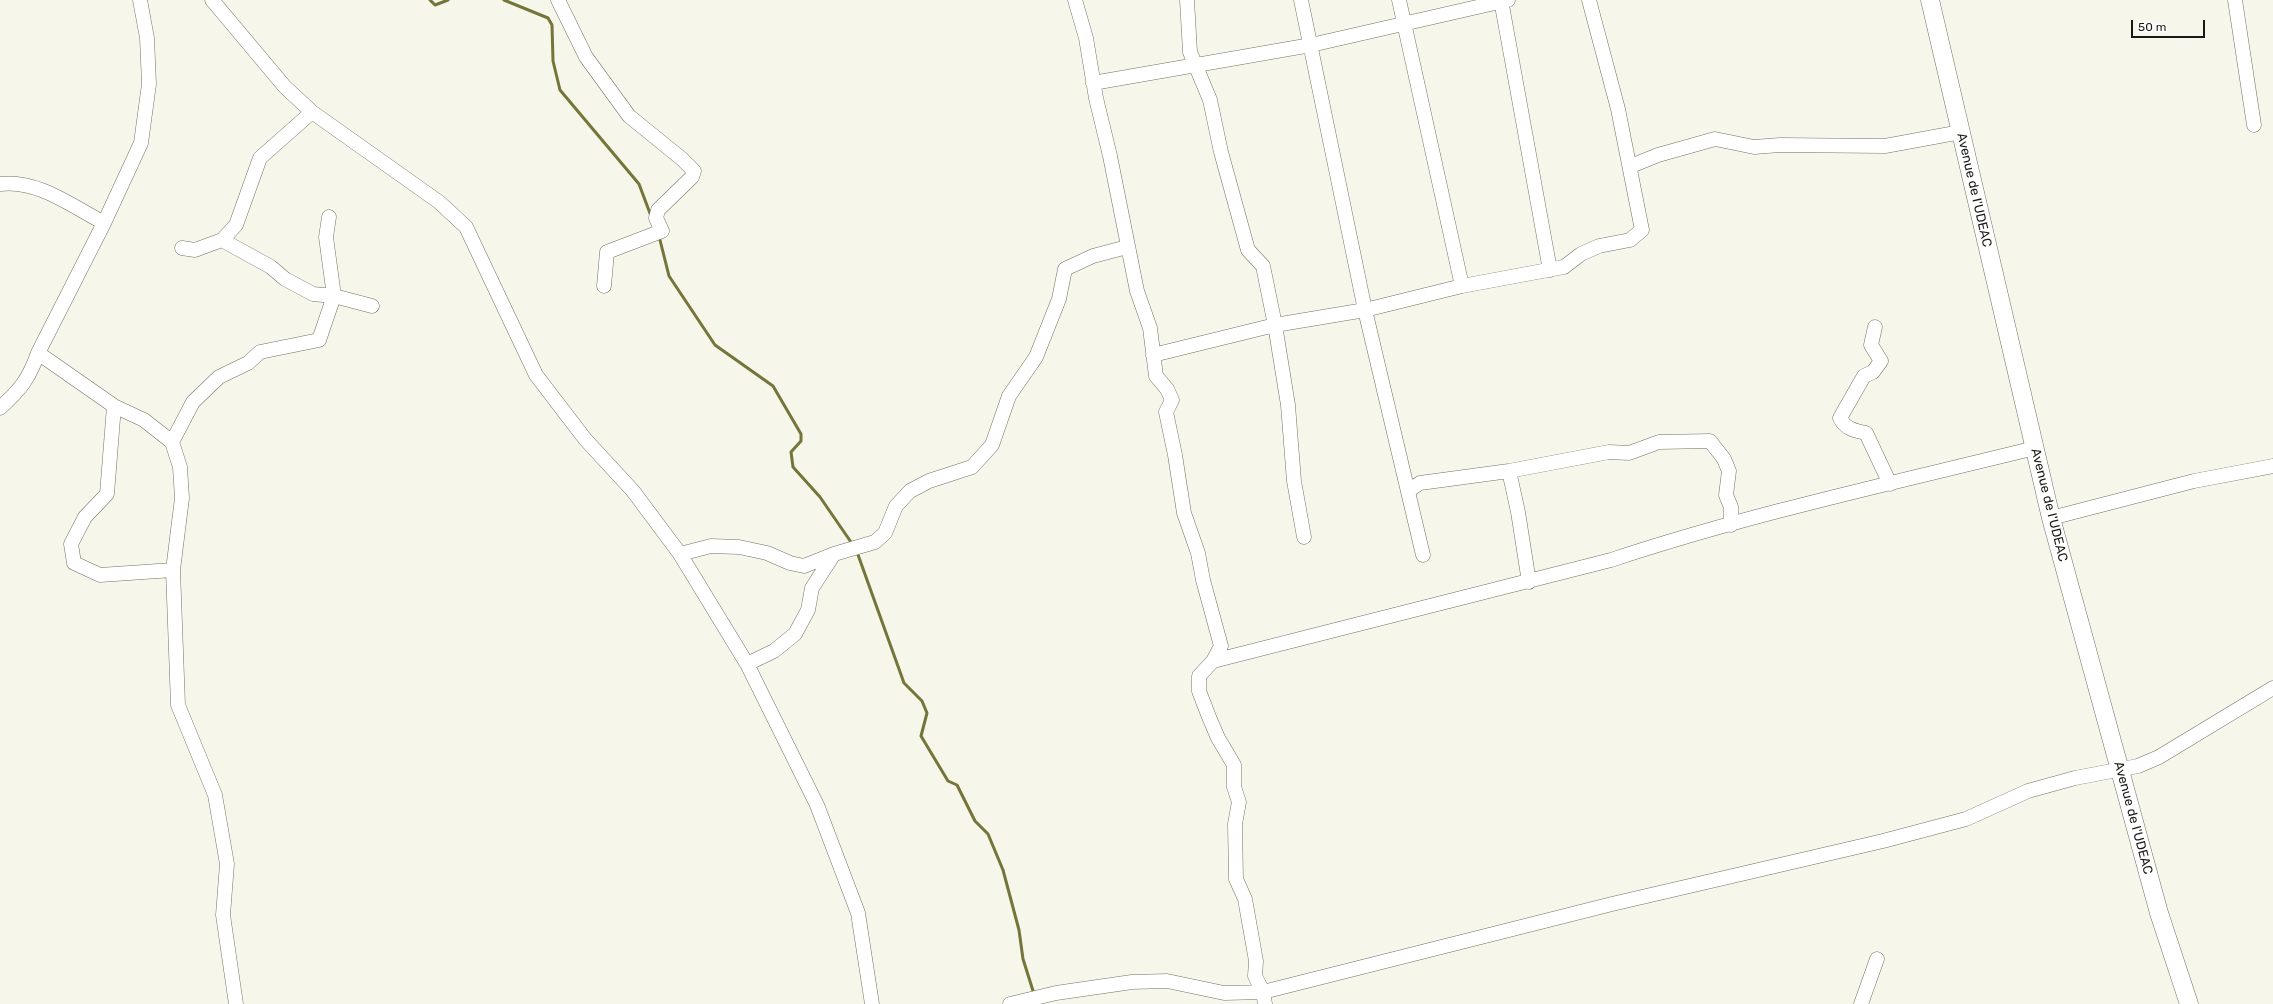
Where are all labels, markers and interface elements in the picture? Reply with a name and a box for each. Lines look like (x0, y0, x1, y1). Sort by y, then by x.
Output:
scale bar (2133, 12, 2207, 38)
text: 50 m (2138, 20, 2166, 34)
street label: Avenue de I'UDEAC (1953, 132, 1995, 248)
street label: Avenue de I'UDEAC (2027, 447, 2071, 563)
street label: Avenue de I'UDEAC (2110, 760, 2156, 876)

